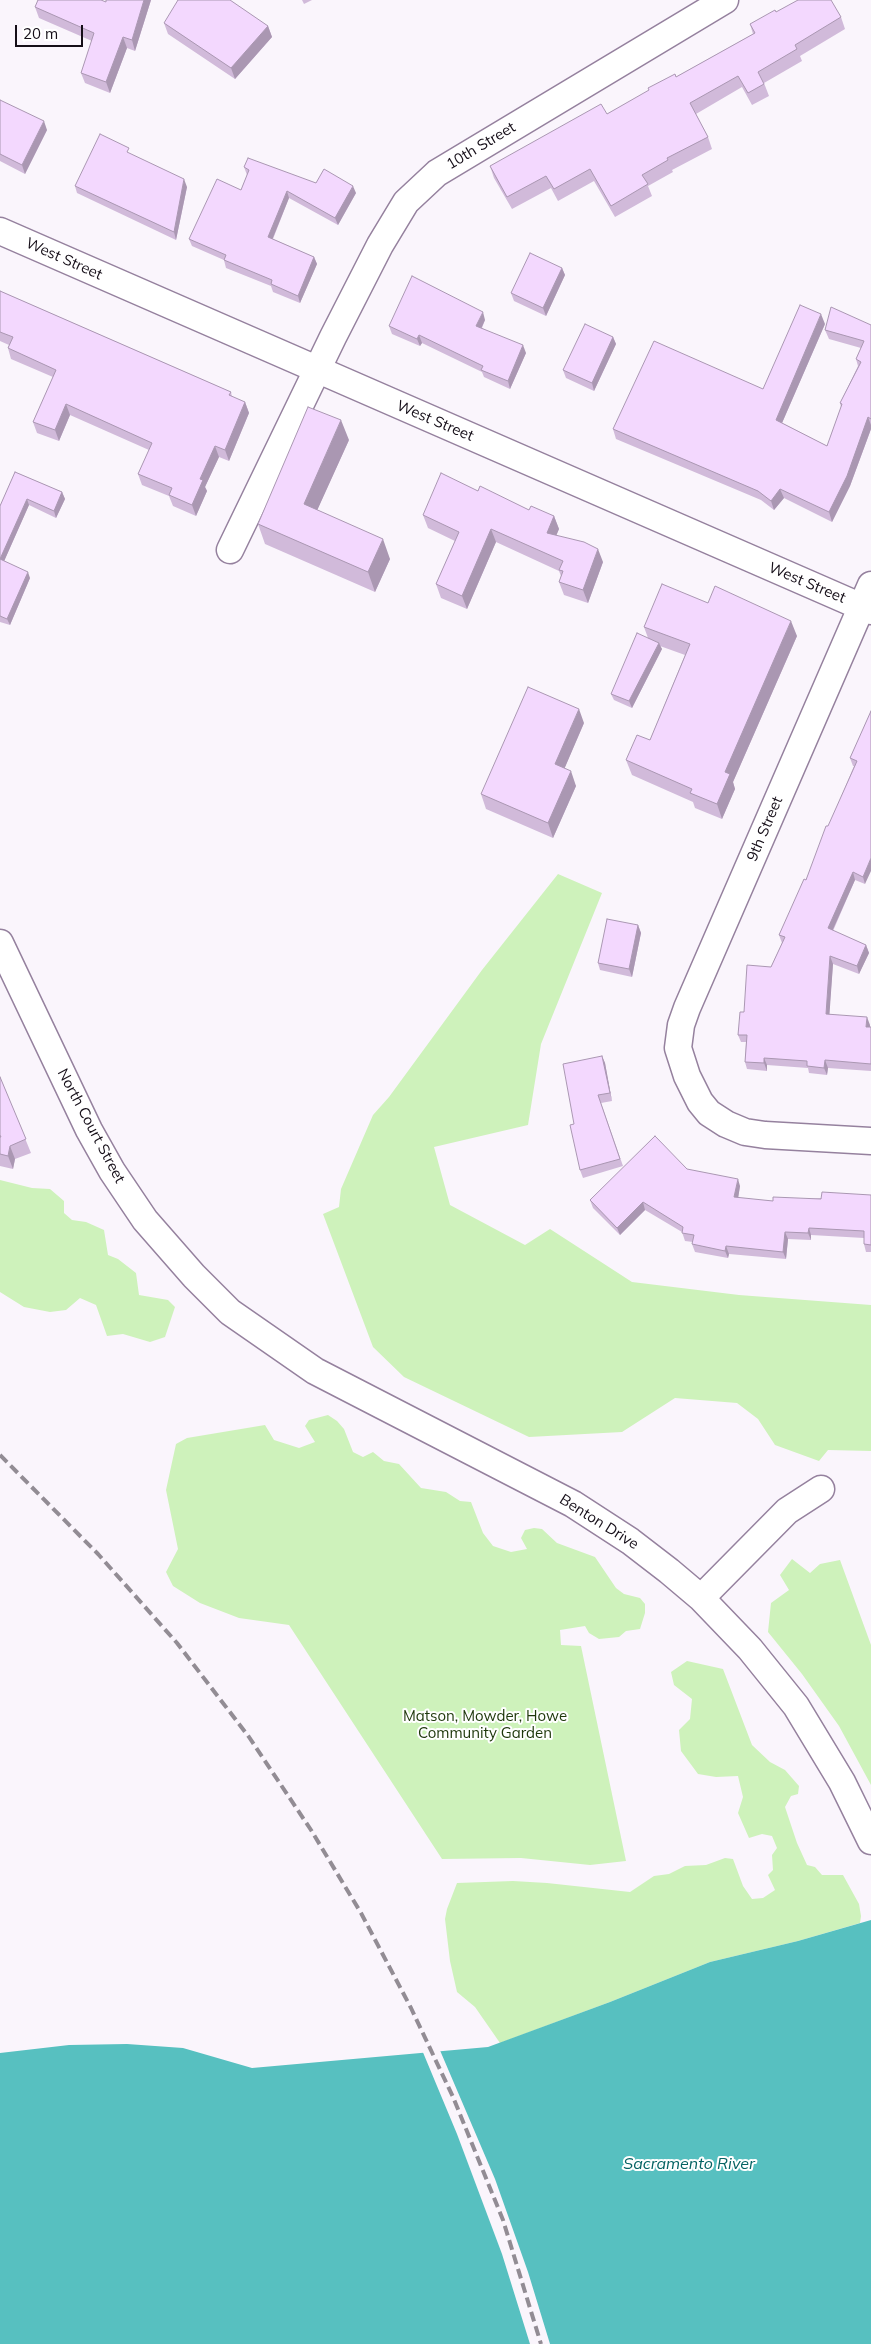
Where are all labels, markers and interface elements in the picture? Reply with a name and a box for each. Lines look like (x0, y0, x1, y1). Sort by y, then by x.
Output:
scale bar (18, 15, 85, 47)
text: 20 m (23, 24, 58, 43)
street label: 10th Street (443, 118, 519, 174)
street label: West Street (23, 234, 105, 284)
street label: West Street (394, 397, 476, 445)
street label: West Street (766, 559, 848, 607)
street label: 9th Street (743, 794, 787, 864)
street label: North Court Street (53, 1066, 129, 1186)
street label: Benton Drive (556, 1491, 642, 1553)
park label: Matson, Mowder, Howe Community Garden (403, 1707, 567, 1742)
water label: Sacramento River (623, 2154, 755, 2174)

